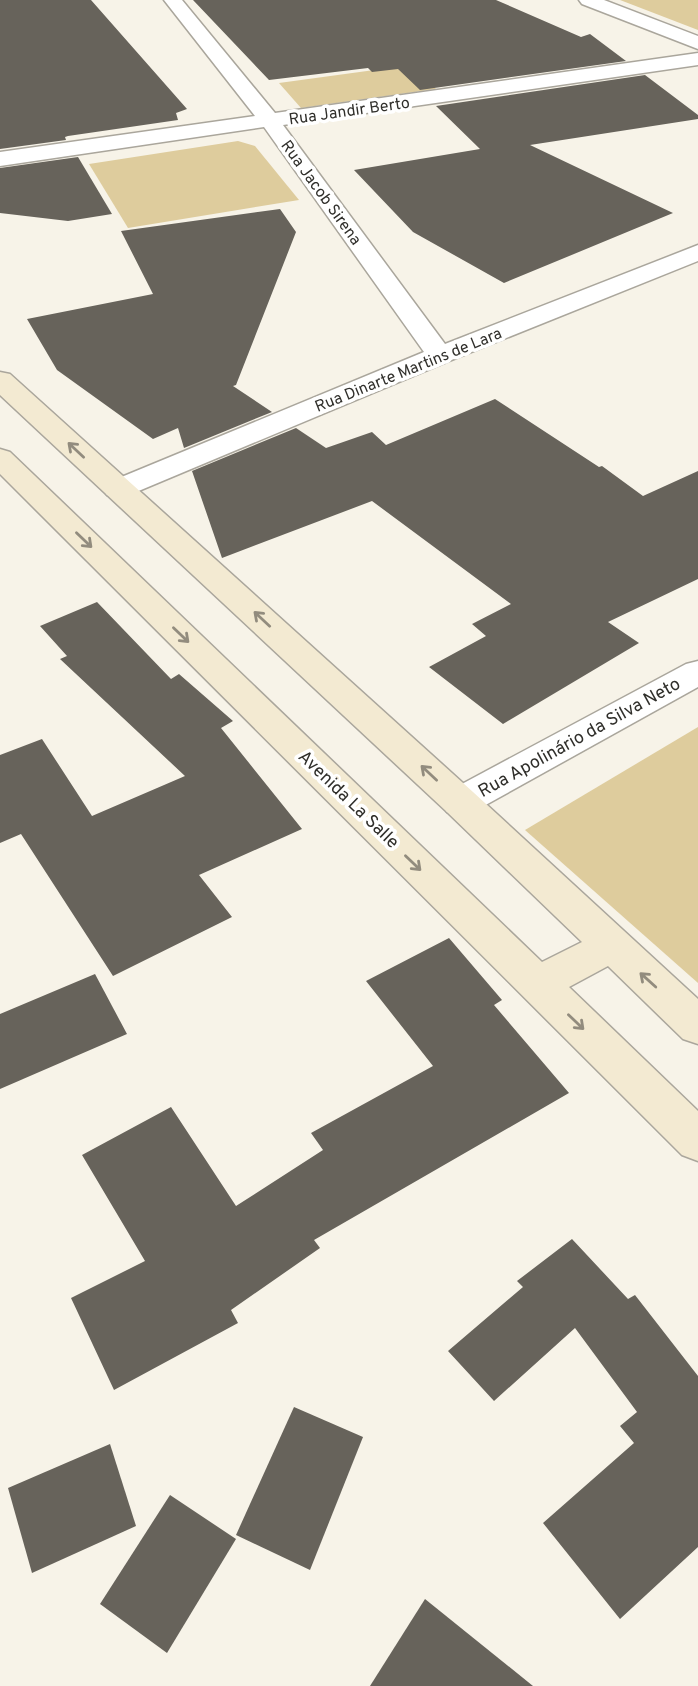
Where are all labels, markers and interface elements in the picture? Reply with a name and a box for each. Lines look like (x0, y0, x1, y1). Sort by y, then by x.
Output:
street label: Rua Jandir Berto (287, 94, 411, 130)
street label: Rua Jacob Sirena (276, 137, 365, 249)
street label: Rua Dinarte Martins de Lara (312, 324, 505, 418)
one-way arrow (68, 441, 85, 458)
one-way arrow (75, 532, 92, 549)
one-way arrow (254, 611, 271, 628)
one-way arrow (172, 626, 189, 643)
street label: Rua Apolinário da Silva Neto (475, 673, 685, 804)
street label: Avenida La Salle (293, 746, 403, 854)
one-way arrow (420, 765, 438, 781)
one-way arrow (405, 854, 422, 871)
one-way arrow (640, 972, 657, 989)
one-way arrow (567, 1013, 584, 1030)

